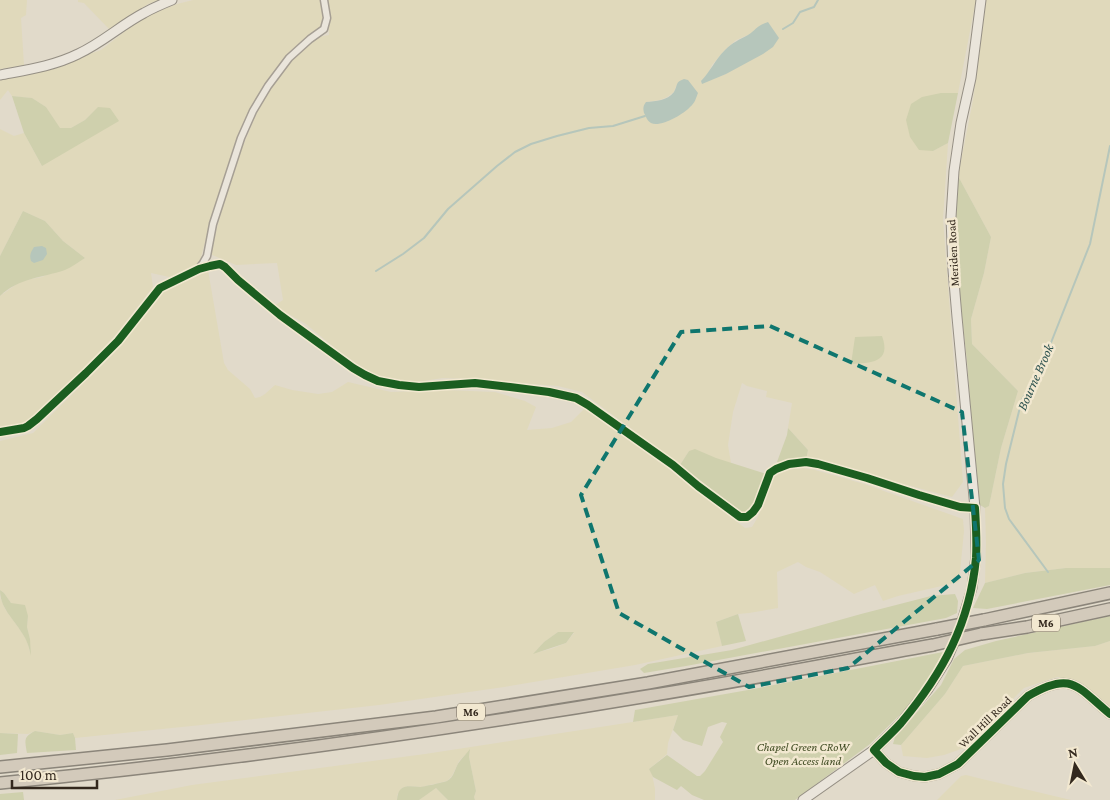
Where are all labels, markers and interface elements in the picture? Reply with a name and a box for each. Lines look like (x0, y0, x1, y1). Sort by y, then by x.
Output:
street label: Meriden Road (944, 218, 962, 287)
water label: Bourne Brook (1013, 341, 1057, 413)
road number: M6 (1032, 614, 1060, 632)
street label: Wall Hill Road (956, 693, 1015, 751)
road number: M6 (457, 704, 485, 720)
park label: Chapel Green CRoW Open Access land (757, 740, 850, 768)
north arrow (1050, 740, 1100, 790)
text: N (1067, 743, 1079, 761)
scale bar (12, 758, 98, 790)
text: 100 m (20, 767, 57, 783)

